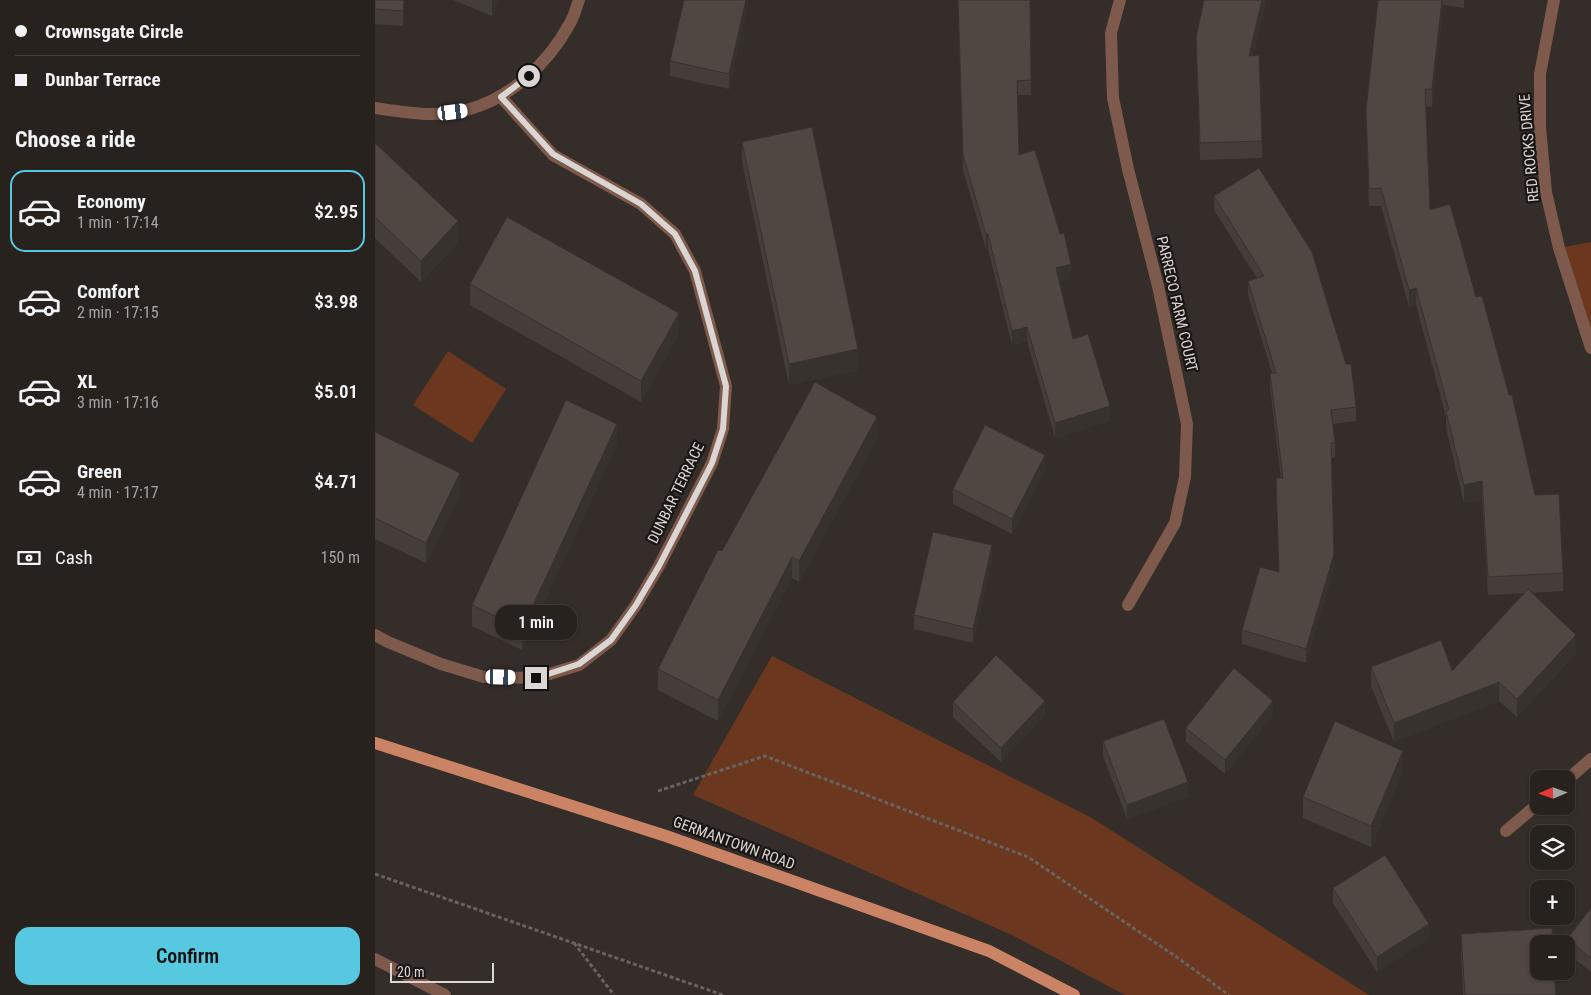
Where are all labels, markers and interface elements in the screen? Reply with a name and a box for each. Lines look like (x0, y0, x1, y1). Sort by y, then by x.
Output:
text: Crownsgate Circle (45, 20, 183, 43)
route start (518, 65, 540, 87)
text: Dunbar Terrace (45, 68, 161, 91)
street label: RED ROCKS DRIVE (1515, 93, 1543, 203)
car (437, 103, 468, 121)
text: Choose a ride (15, 127, 136, 152)
icon: car (17, 189, 62, 234)
text: Economy (77, 190, 146, 213)
text: $2.95 (314, 200, 358, 223)
text: 1 min · 17:14 (77, 213, 159, 232)
street label: PARRECO FARM COURT (1153, 234, 1201, 374)
icon: car (17, 279, 62, 324)
text: Comfort (77, 280, 140, 303)
text: $3.98 (314, 290, 358, 313)
text: 2 min · 17:15 (77, 303, 159, 322)
icon: car (17, 369, 62, 414)
text: XL (77, 370, 97, 393)
text: $5.01 (314, 380, 358, 403)
text: 3 min · 17:16 (77, 393, 159, 412)
street label: DUNBAR TERRACE (644, 440, 708, 546)
icon: car (17, 459, 62, 504)
text: Green (77, 460, 122, 483)
text: $4.71 (314, 470, 358, 493)
text: 4 min · 17:17 (77, 483, 159, 502)
icon: cash (15, 544, 43, 572)
text: Cash (55, 546, 93, 569)
text: 150 m (321, 548, 360, 567)
callout: 1 min (495, 606, 577, 640)
text: 1 min (518, 613, 554, 632)
route end (525, 667, 547, 689)
car (485, 669, 516, 685)
north arrow (1530, 770, 1575, 815)
map controls (1530, 770, 1575, 980)
street label: GERMANTOWN ROAD (671, 813, 797, 873)
button: layers (1530, 825, 1575, 870)
button: + (1530, 880, 1575, 925)
button: Confirm (15, 927, 360, 985)
button: − (1530, 935, 1575, 980)
scale bar (390, 960, 494, 983)
text: 20 m (397, 964, 425, 980)

